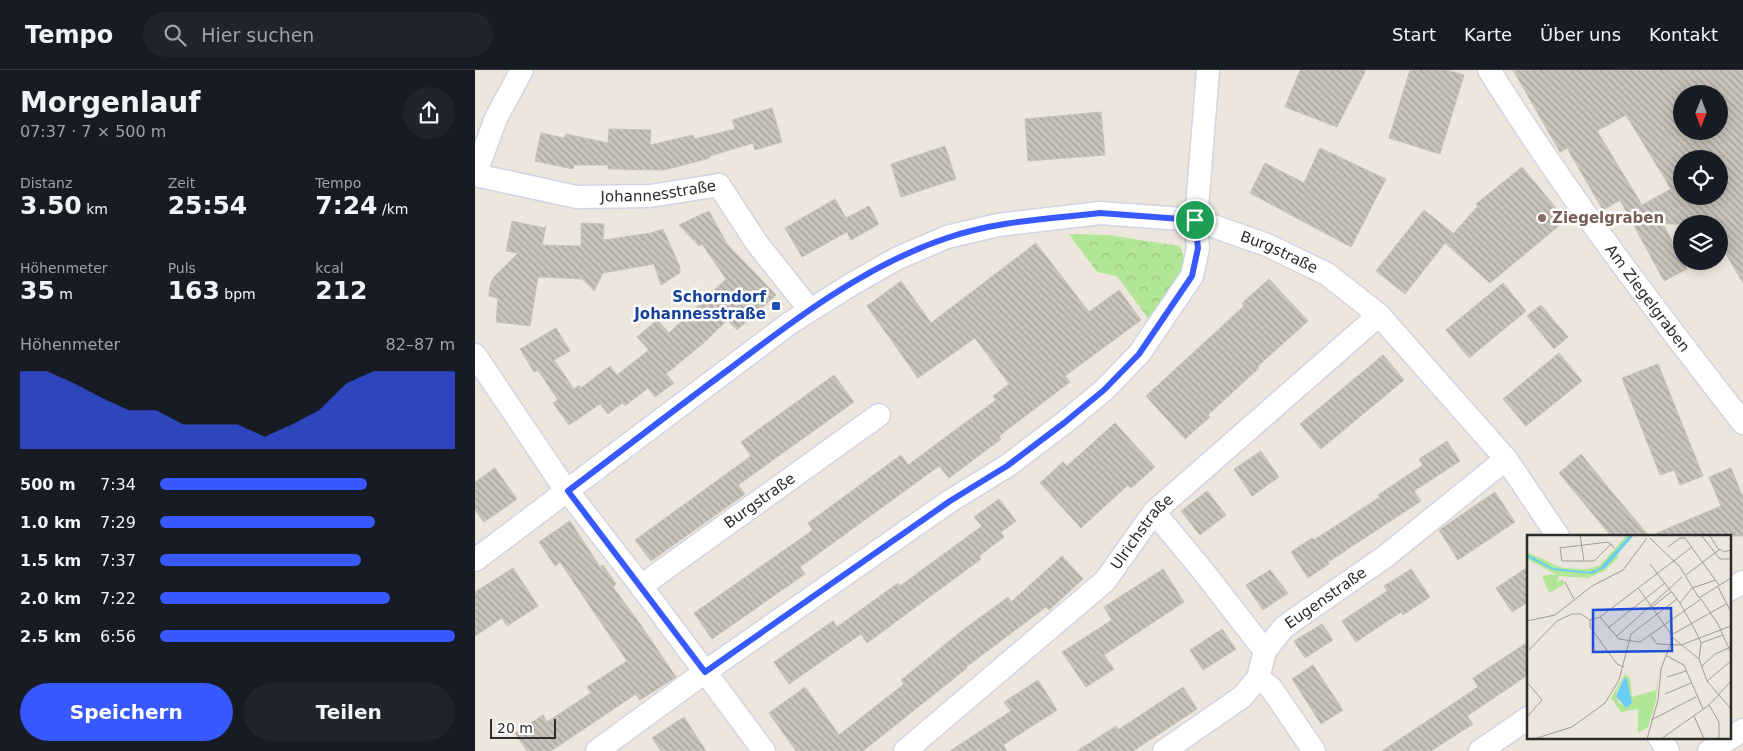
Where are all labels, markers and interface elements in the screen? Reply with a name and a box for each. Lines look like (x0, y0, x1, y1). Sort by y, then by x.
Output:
search box (143, 12, 493, 57)
text: Tempo (25, 21, 113, 49)
icon: search (161, 21, 189, 49)
text: Hier suchen (201, 24, 314, 46)
text: Start (1392, 24, 1436, 45)
text: Karte (1464, 24, 1512, 45)
text: Über uns (1540, 24, 1621, 45)
text: Kontakt (1649, 24, 1718, 45)
north arrow (1673, 85, 1727, 140)
map controls (1673, 85, 1728, 270)
text: Morgenlauf (20, 86, 200, 119)
button: share (403, 87, 455, 139)
text: 07:37 · 7 × 500 m (20, 122, 166, 141)
button: locate (1673, 150, 1728, 205)
text: Distanz (20, 175, 72, 191)
text: Zeit (168, 175, 195, 191)
text: Tempo (315, 175, 361, 191)
street label: Johannesstraße (599, 177, 717, 206)
text: 3.50 (20, 191, 82, 220)
text: 25:54 (168, 191, 247, 220)
text: 7:24 (315, 191, 378, 220)
pin (1174, 199, 1216, 241)
text: km (82, 201, 108, 217)
text: /km (378, 201, 408, 217)
icon: arrive (1181, 206, 1209, 234)
place label: Ziegelgraben (1552, 209, 1664, 227)
marker: Ziegelgraben (1536, 212, 1548, 224)
button: layers (1673, 215, 1728, 270)
street label: Burgstraße (1238, 227, 1321, 277)
street label: Am Ziegelgraben (1602, 241, 1694, 355)
text: Höhenmeter (20, 260, 108, 276)
text: Puls (168, 260, 196, 276)
text: kcal (315, 260, 344, 276)
text: 35 (20, 276, 55, 305)
text: 163 (168, 276, 220, 305)
text: 212 (315, 276, 368, 305)
text: m (55, 286, 73, 302)
text: bpm (220, 286, 256, 302)
place label: Schorndorf Johannesstraße (633, 288, 766, 323)
marker: Schorndorf Johannesstraße (770, 300, 782, 312)
text: Höhenmeter (20, 335, 120, 354)
text: 82–87 m (386, 335, 455, 354)
street label: Burgstraße (721, 469, 799, 532)
text: 500 m (20, 475, 76, 494)
text: 7:34 (100, 475, 136, 494)
street label: Ulrichstraße (1107, 490, 1177, 573)
text: 1.0 km (20, 513, 81, 532)
text: 7:29 (100, 513, 136, 532)
inset map (1527, 535, 1731, 738)
text: 1.5 km (20, 551, 81, 570)
text: 7:37 (100, 551, 136, 570)
street label: Eugenstraße (1282, 563, 1370, 633)
text: 2.0 km (20, 589, 81, 608)
text: 7:22 (100, 589, 136, 608)
text: 2.5 km (20, 627, 81, 646)
text: 6:56 (100, 627, 136, 646)
button: Speichern (20, 683, 233, 741)
button: Teilen (243, 683, 455, 741)
scale bar (490, 716, 556, 739)
text: 20 m (497, 720, 533, 736)

